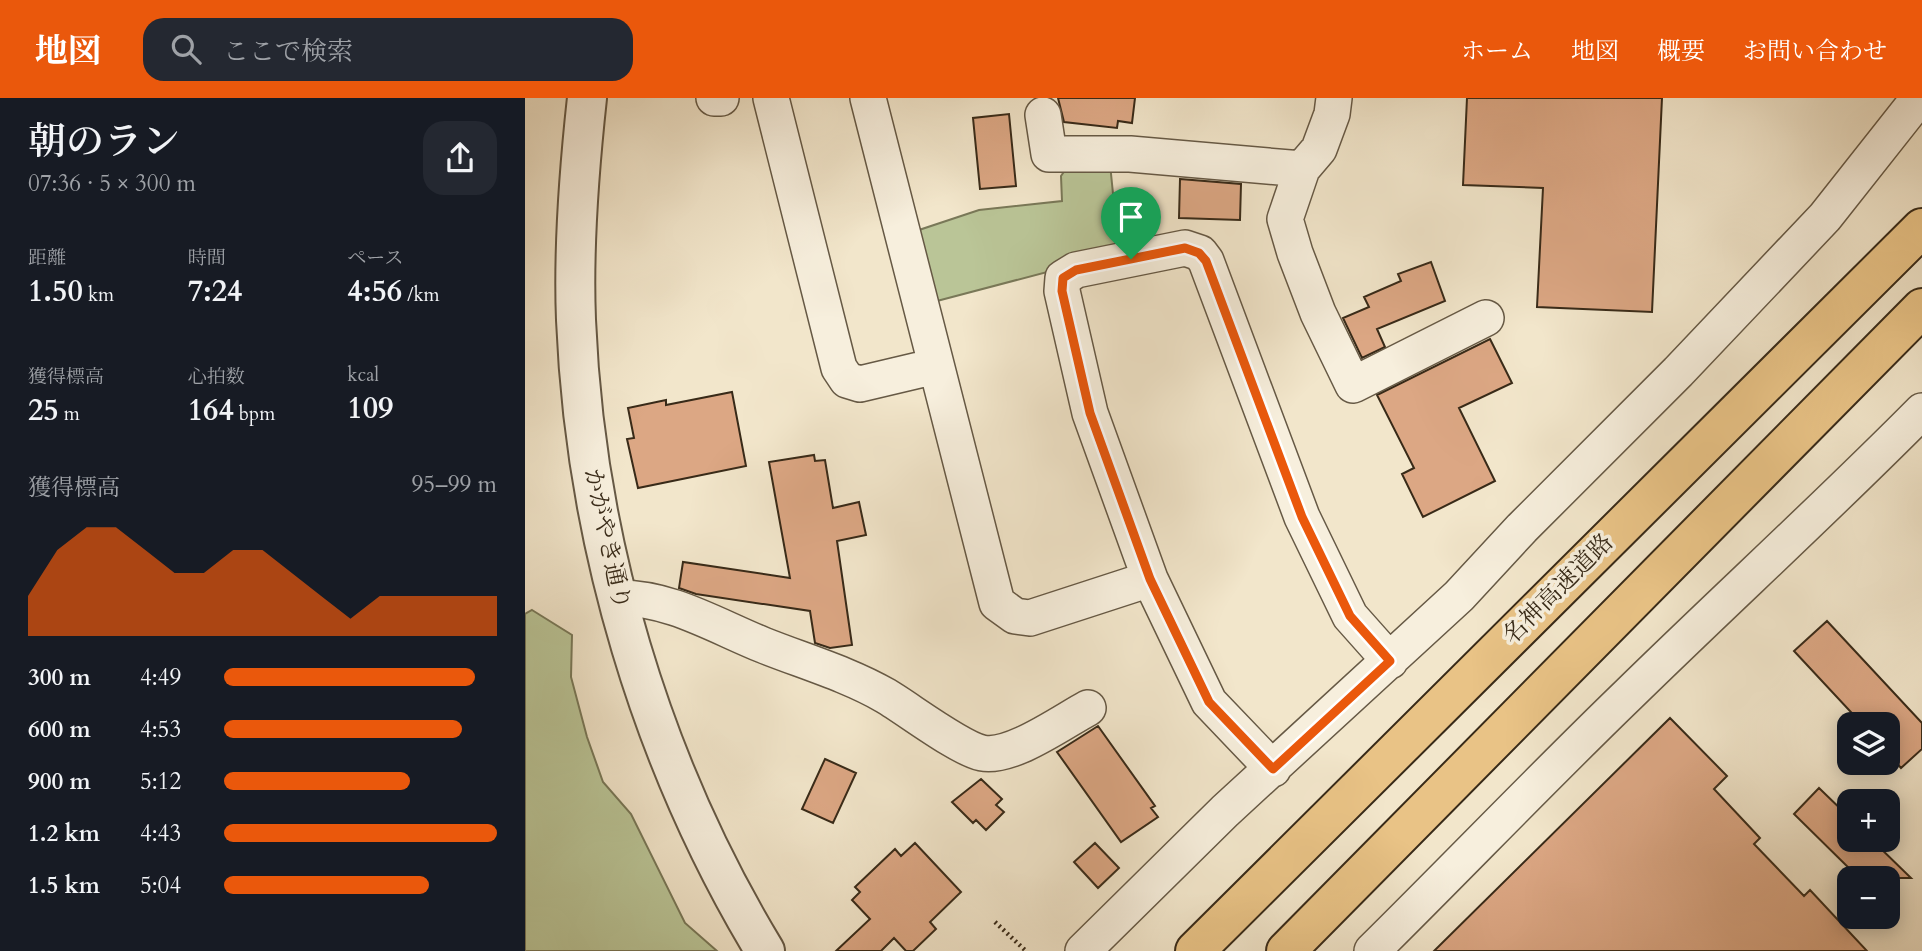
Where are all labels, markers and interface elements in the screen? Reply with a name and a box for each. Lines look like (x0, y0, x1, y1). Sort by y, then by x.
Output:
search box (143, 18, 633, 81)
text: 地図 (35, 29, 101, 74)
icon: search (167, 30, 205, 68)
text: ここで検索 (223, 34, 353, 69)
text: ホーム (1461, 35, 1533, 68)
text: 地図 (1571, 35, 1619, 68)
text: 概要 (1657, 35, 1705, 68)
text: お問い合わせ (1743, 35, 1887, 68)
text: 朝のラン (28, 116, 180, 168)
button: share (423, 121, 497, 195)
text: 07:36 · 5 × 300 m (28, 168, 196, 199)
pin (1101, 187, 1161, 259)
icon: arrive (1112, 198, 1150, 236)
text: 距離 (28, 245, 66, 271)
text: 時間 (188, 245, 226, 271)
text: ペース (347, 245, 403, 271)
text: 1.50 (28, 271, 83, 312)
text: 7:24 (188, 271, 242, 312)
text: 4:56 (347, 271, 402, 312)
text: km (83, 282, 114, 308)
text: /km (402, 282, 440, 308)
text: kcal (347, 362, 379, 388)
text: 獲得標高 (28, 364, 104, 390)
text: 心拍数 (188, 364, 245, 390)
text: 109 (347, 388, 393, 429)
text: 25 (28, 390, 59, 431)
text: 164 (188, 390, 234, 431)
text: m (59, 401, 80, 427)
text: bpm (234, 401, 275, 427)
street label: かがやき通り (576, 465, 638, 613)
text: 95–99 m (412, 469, 497, 500)
text: 獲得標高 (28, 472, 120, 503)
street label: 名神高速道路 (1495, 526, 1621, 652)
text: 300 m (28, 662, 91, 693)
text: 4:49 (140, 662, 181, 693)
map controls (1837, 712, 1900, 929)
button: layers (1837, 712, 1900, 775)
text: 600 m (28, 714, 91, 745)
text: 4:53 (140, 714, 181, 745)
text: 900 m (28, 766, 91, 797)
text: 5:12 (140, 766, 181, 797)
button: + (1837, 789, 1900, 852)
text: 1.2 km (28, 818, 100, 849)
text: 4:43 (140, 818, 181, 849)
button: − (1837, 866, 1900, 929)
text: 1.5 km (28, 870, 100, 901)
text: 5:04 (140, 870, 181, 901)

